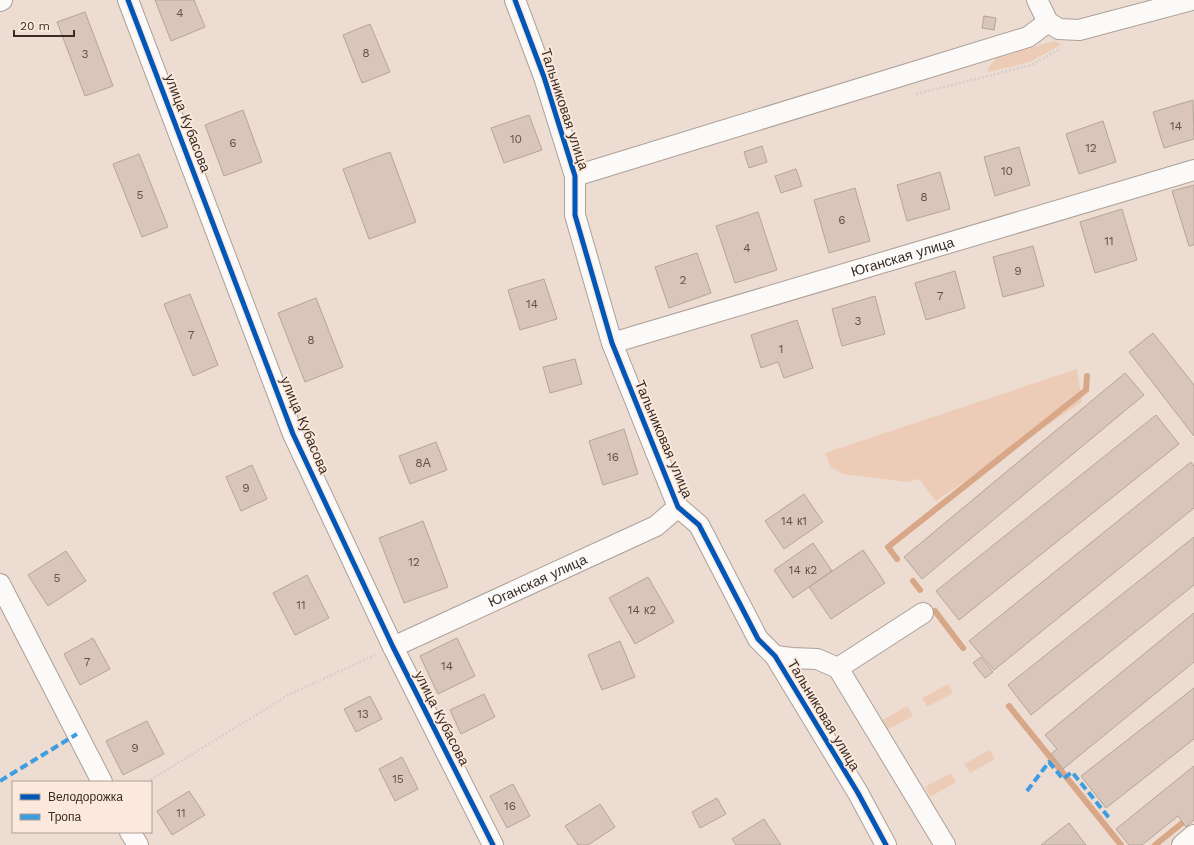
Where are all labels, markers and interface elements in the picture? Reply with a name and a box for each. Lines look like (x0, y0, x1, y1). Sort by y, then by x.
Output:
house number: 4 (176, 6, 184, 20)
scale bar (14, 12, 74, 38)
text: 20 m (20, 19, 50, 33)
house number: 8 (362, 46, 370, 60)
street label: Тальниковая улица (538, 46, 592, 172)
house number: 3 (82, 47, 89, 61)
street label: улица Кубасова (162, 72, 214, 175)
house number: 14 (1170, 119, 1182, 133)
house number: 10 (510, 132, 522, 146)
house number: 6 (229, 136, 237, 150)
house number: 12 (1085, 141, 1097, 155)
house number: 10 (1001, 164, 1013, 178)
house number: 5 (137, 188, 144, 202)
house number: 8 (920, 190, 928, 204)
house number: 6 (838, 213, 846, 227)
street label: Юганская улица (849, 234, 956, 280)
house number: 11 (1104, 234, 1114, 248)
house number: 4 (743, 241, 751, 255)
house number: 9 (1014, 264, 1022, 278)
house number: 2 (680, 273, 687, 287)
house number: 7 (937, 289, 944, 303)
house number: 14 (526, 297, 538, 311)
house number: 3 (855, 314, 862, 328)
house number: 7 (188, 328, 195, 342)
house number: 8 (307, 333, 315, 347)
house number: 1 (779, 342, 783, 356)
street label: улица Кубасова (277, 374, 333, 476)
street label: Тальниковая улица (632, 378, 696, 501)
house number: 16 (607, 450, 619, 464)
house number: 8А (415, 456, 431, 470)
house number: 9 (242, 481, 250, 495)
house number: 14 к1 (781, 514, 807, 528)
street label: Юганская улица (486, 551, 589, 610)
house number: 12 (408, 555, 420, 569)
house number: 14 к2 (789, 563, 817, 577)
house number: 5 (54, 571, 61, 585)
house number: 11 (296, 598, 306, 612)
house number: 14 к2 (628, 603, 656, 617)
house number: 7 (84, 655, 91, 669)
street label: Тальниковая улица (785, 657, 864, 774)
house number: 14 (441, 659, 453, 673)
street label: улица Кубасова (411, 668, 473, 768)
house number: 13 (357, 707, 369, 721)
house number: 9 (131, 741, 139, 755)
house number: 15 (392, 772, 404, 786)
legend (12, 781, 152, 833)
text: Велодорожка (48, 790, 123, 804)
house number: 16 (504, 799, 516, 813)
house number: 11 (176, 806, 186, 820)
text: Тропа (48, 810, 82, 824)

